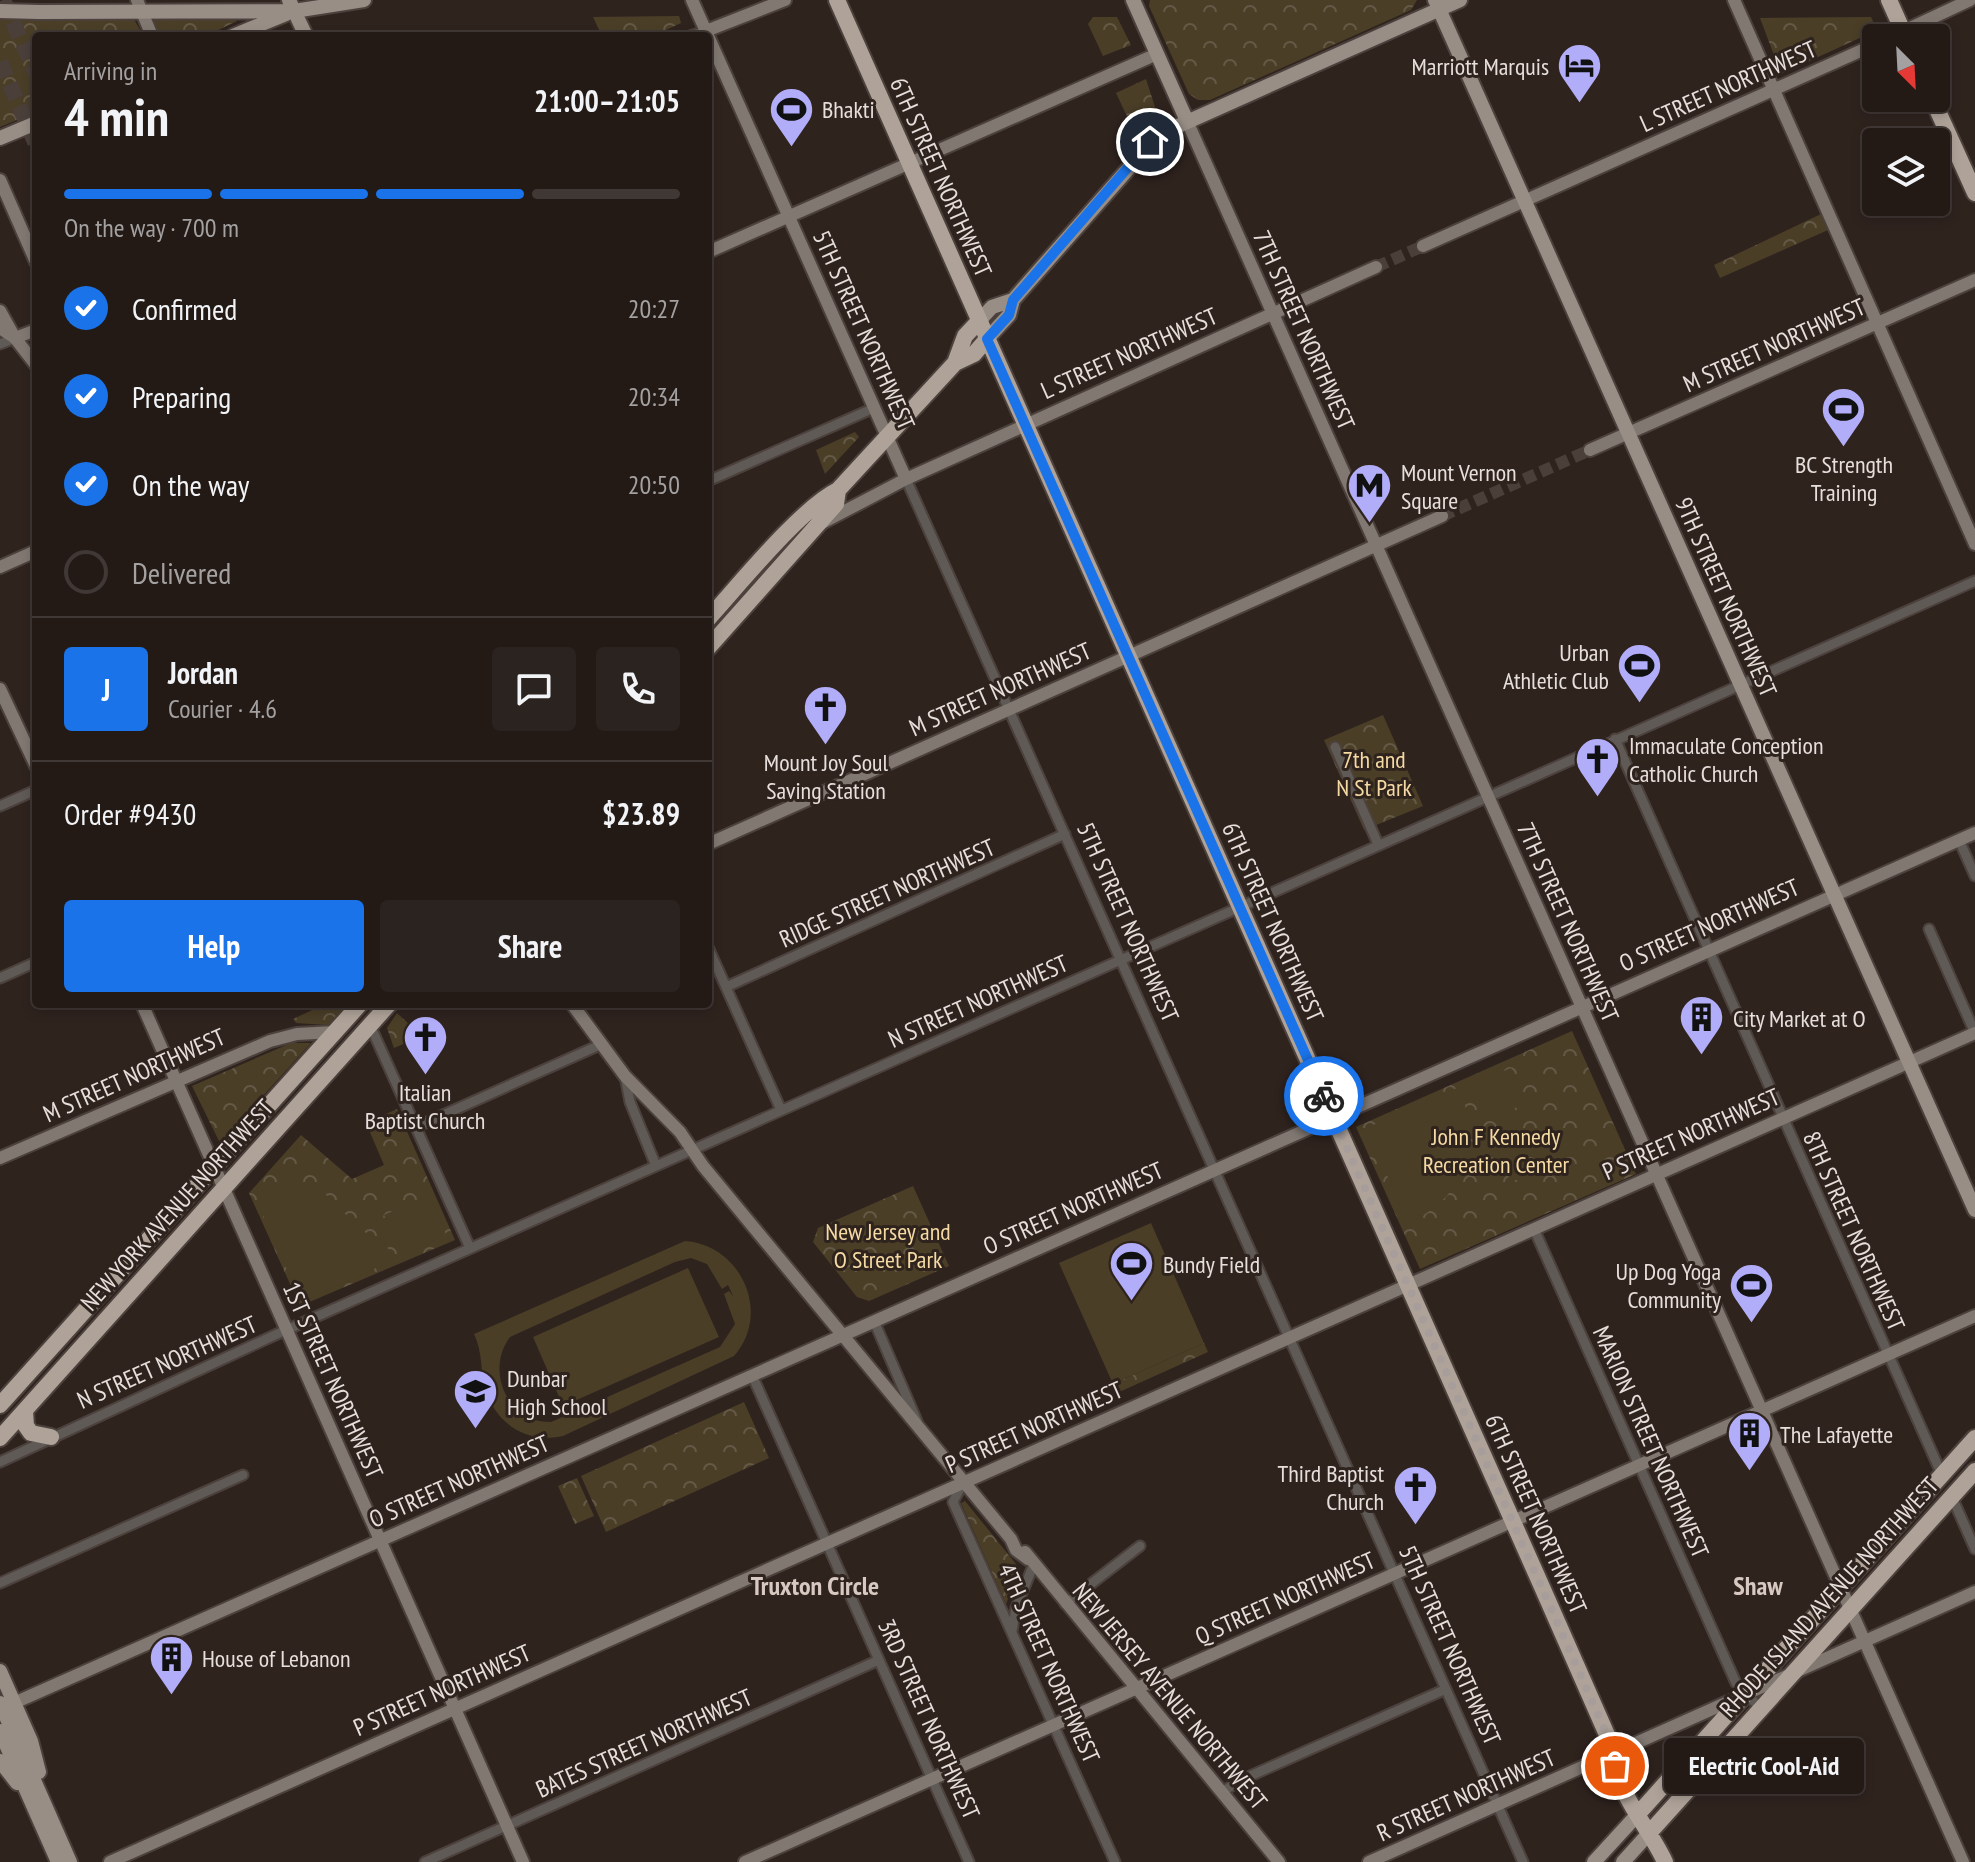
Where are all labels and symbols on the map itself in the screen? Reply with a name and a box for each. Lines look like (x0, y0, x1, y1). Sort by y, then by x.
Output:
north arrow (1862, 24, 1950, 112)
street label: L STREET NORTHWEST (1635, 33, 1821, 139)
hotel icon: Marriott Marquis (1556, 42, 1604, 105)
place label: Marriott Marquis (1412, 51, 1549, 82)
street label: 6TH STREET NORTHWEST (883, 72, 999, 282)
sports icon: Bhakti (767, 85, 815, 148)
place label: Bhakti (822, 94, 875, 125)
pin (1116, 108, 1184, 176)
street label: 5TH STREET NORTHWEST (806, 225, 922, 435)
street label: 7TH STREET NORTHWEST (1246, 225, 1362, 435)
street label: M STREET NORTHWEST (1678, 291, 1870, 399)
street label: L STREET NORTHWEST (1036, 300, 1222, 406)
sports icon: BC Strength Training (1820, 386, 1868, 449)
place label: BC Strength Training (1795, 449, 1893, 508)
place label: Mount Vernon Square (1401, 457, 1517, 516)
metro station icon: Mount Vernon Square (1346, 462, 1394, 525)
street label: 9TH STREET NORTHWEST (1668, 492, 1784, 702)
street label: M STREET NORTHWEST (904, 635, 1096, 743)
place label: Urban Athletic Club (1503, 637, 1609, 696)
sports icon: Urban Athletic Club (1616, 642, 1664, 705)
church icon: Mount Joy Soul Saving Station (802, 684, 850, 747)
place label: Immaculate Conception Catholic Church (1629, 730, 1823, 789)
church icon: Immaculate Conception Catholic Church (1574, 735, 1622, 798)
park label: 7th and N St Park (1336, 744, 1412, 803)
place label: Mount Joy Soul Saving Station (764, 747, 889, 806)
street label: 5TH STREET NORTHWEST (1070, 817, 1186, 1027)
street label: 6TH STREET NORTHWEST (1215, 817, 1331, 1027)
street label: 7TH STREET NORTHWEST (1510, 817, 1626, 1027)
street label: RIDGE STREET NORTHWEST (774, 831, 1000, 954)
street label: O STREET NORTHWEST (1614, 871, 1804, 979)
street label: N STREET NORTHWEST (883, 947, 1073, 1055)
building icon: City Market at O (1678, 994, 1726, 1057)
place label: City Market at O (1733, 1003, 1866, 1034)
church icon: Italian Baptist Church (401, 1014, 449, 1077)
street label: M STREET NORTHWEST (38, 1021, 230, 1129)
courier (1284, 1056, 1364, 1136)
place label: Italian Baptist Church (365, 1077, 485, 1136)
street label: P STREET NORTHWEST (1598, 1081, 1785, 1187)
street label: NEW YORK AVENUE NORTHWEST (74, 1093, 280, 1317)
park label: John F Kennedy Recreation Center (1423, 1121, 1570, 1180)
street label: 8TH STREET NORTHWEST (1796, 1126, 1912, 1336)
street label: O STREET NORTHWEST (978, 1154, 1168, 1262)
park label: New Jersey and O Street Park (825, 1216, 951, 1275)
sports icon: Bundy Field (1108, 1240, 1156, 1303)
place label: Bundy Field (1163, 1249, 1260, 1280)
place label: Up Dog Yoga Community (1616, 1256, 1721, 1315)
sports icon: Up Dog Yoga Community (1728, 1261, 1776, 1324)
street label: 1ST STREET NORTHWEST (276, 1277, 390, 1483)
street label: N STREET NORTHWEST (72, 1308, 262, 1416)
street label: MARION STREET NORTHWEST (1586, 1321, 1716, 1563)
place label: Dunbar High School (507, 1363, 607, 1422)
school or university icon: Dunbar High School (452, 1368, 500, 1431)
street label: P STREET NORTHWEST (941, 1374, 1128, 1480)
street label: 6TH STREET NORTHWEST (1478, 1409, 1594, 1619)
building icon: The Lafayette (1725, 1410, 1773, 1473)
place label: The Lafayette (1780, 1419, 1893, 1450)
street label: O STREET NORTHWEST (364, 1427, 554, 1535)
place label: Third Baptist Church (1278, 1458, 1384, 1517)
church icon: Third Baptist Church (1391, 1463, 1439, 1526)
street label: RHODE ISLAND AVENUE NORTHWEST (1713, 1470, 1945, 1724)
street label: 5TH STREET NORTHWEST (1392, 1540, 1508, 1750)
street label: Q STREET NORTHWEST (1190, 1544, 1380, 1652)
street label: 4TH STREET NORTHWEST (991, 1558, 1107, 1768)
district label: Truxton Circle (751, 1569, 879, 1602)
district label: Shaw (1733, 1569, 1783, 1602)
street label: NEW JERSEY AVENUE NORTHWEST (1066, 1576, 1274, 1816)
street label: 3RD STREET NORTHWEST (871, 1614, 987, 1824)
building icon: House of Lebanon (147, 1634, 195, 1697)
street label: P STREET NORTHWEST (349, 1637, 536, 1743)
place label: House of Lebanon (202, 1643, 350, 1674)
street label: BATES STREET NORTHWEST (531, 1681, 757, 1805)
pin (1581, 1732, 1649, 1800)
callout: Electric Cool-Aid (1663, 1738, 1863, 1794)
street label: R STREET NORTHWEST (1372, 1742, 1560, 1848)

